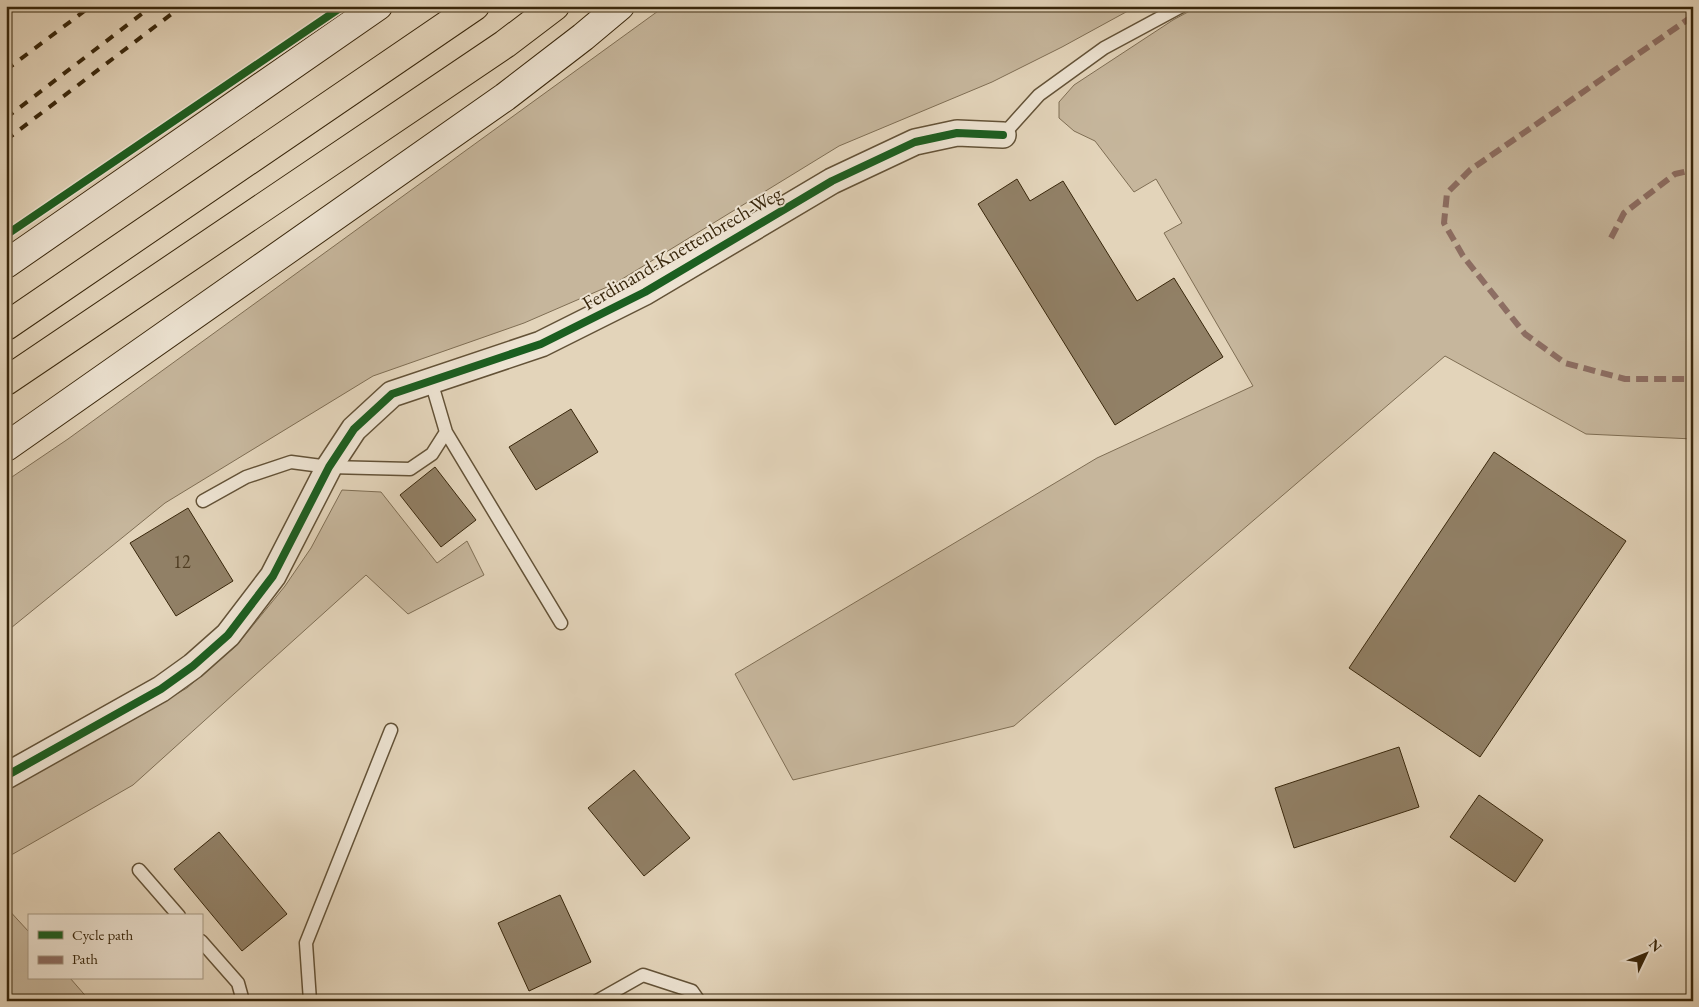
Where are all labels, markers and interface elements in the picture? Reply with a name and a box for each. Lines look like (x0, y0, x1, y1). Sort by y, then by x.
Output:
street label: Ferdinand-Knettenbrech-Weg (577, 180, 787, 316)
house number: 12 (173, 550, 191, 573)
legend (28, 914, 202, 980)
text: Cycle path (72, 925, 134, 944)
north arrow (1622, 930, 1672, 980)
text: N (1645, 935, 1666, 956)
text: Path (72, 949, 98, 968)

